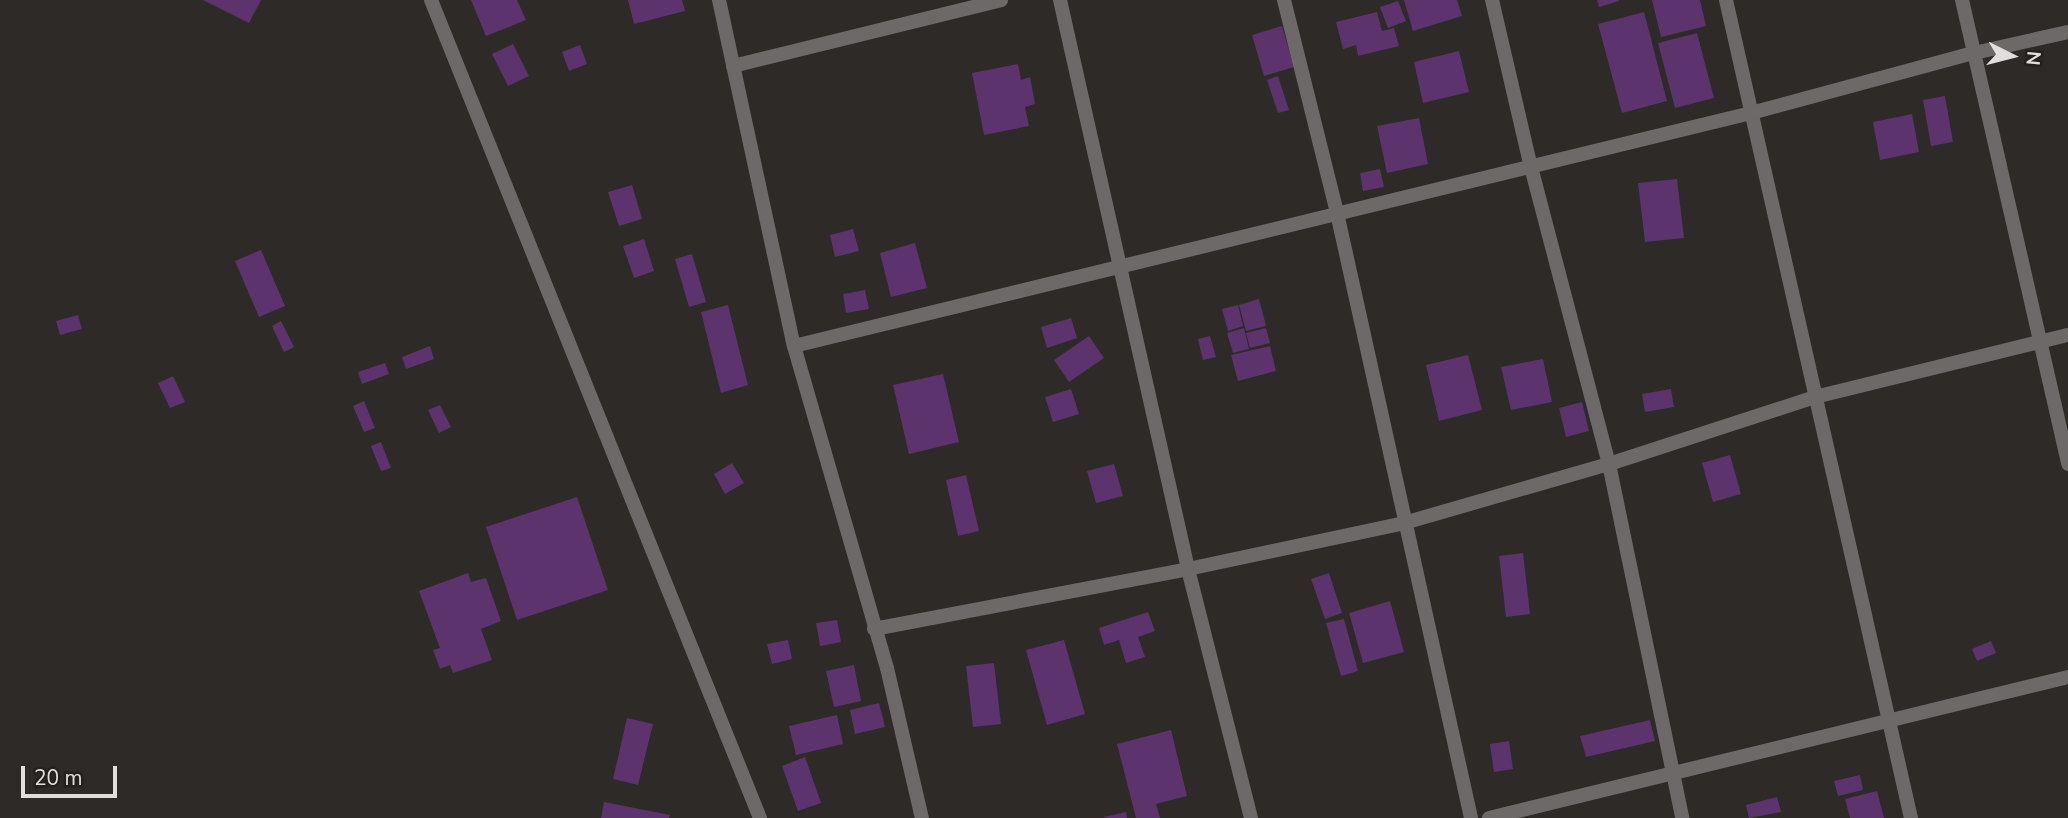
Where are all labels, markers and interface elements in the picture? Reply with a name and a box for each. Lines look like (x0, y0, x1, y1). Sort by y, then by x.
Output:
north arrow (1977, 21, 2047, 91)
text: N (2019, 50, 2047, 67)
scale bar (24, 752, 121, 796)
text: 20 m (34, 764, 83, 792)

